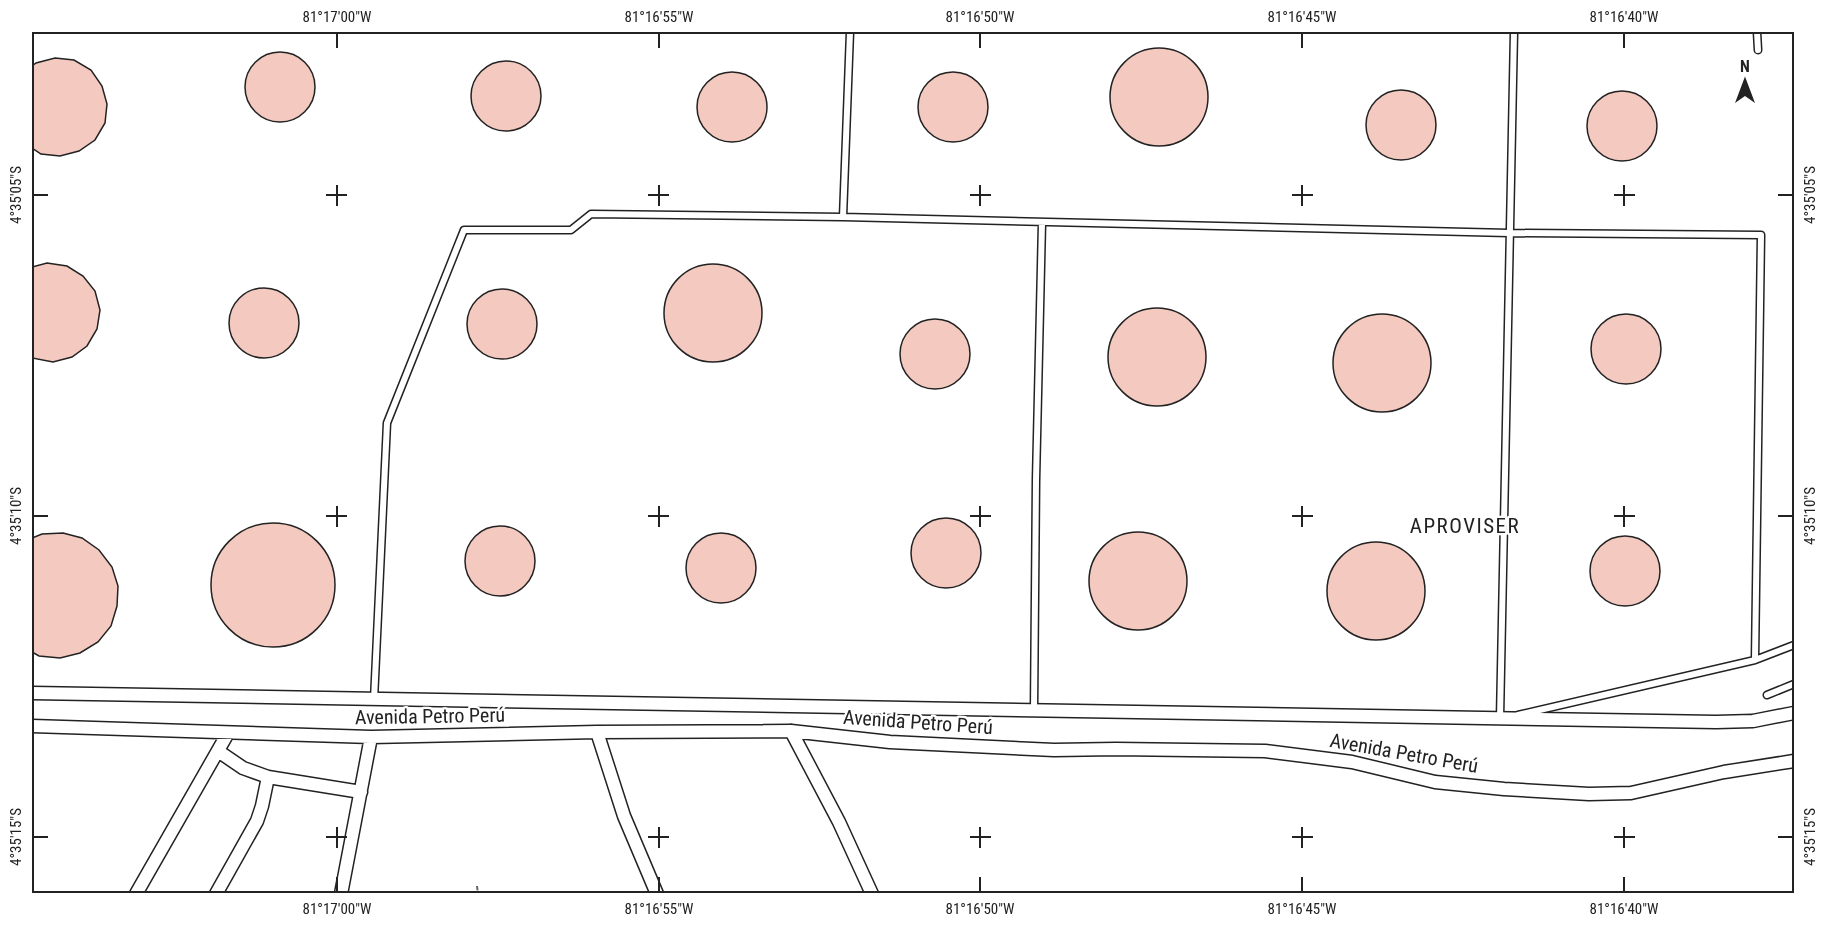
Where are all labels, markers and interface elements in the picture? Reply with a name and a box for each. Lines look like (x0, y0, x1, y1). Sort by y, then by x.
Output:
text: 81°17'00"W (303, 8, 372, 26)
text: 81°16'55"W (625, 8, 694, 26)
text: 81°16'50"W (946, 8, 1015, 26)
text: 81°16'45"W (1268, 8, 1337, 26)
text: 81°16'40"W (1590, 8, 1659, 26)
north arrow (1715, 51, 1775, 111)
text: N (1740, 57, 1750, 76)
text: 4°35'05"S (7, 166, 25, 224)
text: 4°35'05"S (1801, 166, 1819, 224)
text: 4°35'10"S (7, 487, 25, 545)
text: 4°35'10"S (1801, 487, 1819, 545)
district label: APROVISER (1410, 514, 1520, 538)
street label: Avenida Petro Perú (355, 703, 505, 729)
street label: Avenida Petro Perú (842, 705, 994, 739)
street label: Avenida Petro Perú (1328, 728, 1480, 778)
text: 4°35'15"S (7, 808, 25, 866)
text: 4°35'15"S (1801, 808, 1819, 866)
text: 81°17'00"W (303, 900, 372, 918)
text: 81°16'55"W (625, 900, 694, 918)
text: 81°16'50"W (946, 900, 1015, 918)
text: 81°16'45"W (1268, 900, 1337, 918)
text: 81°16'40"W (1590, 900, 1659, 918)

